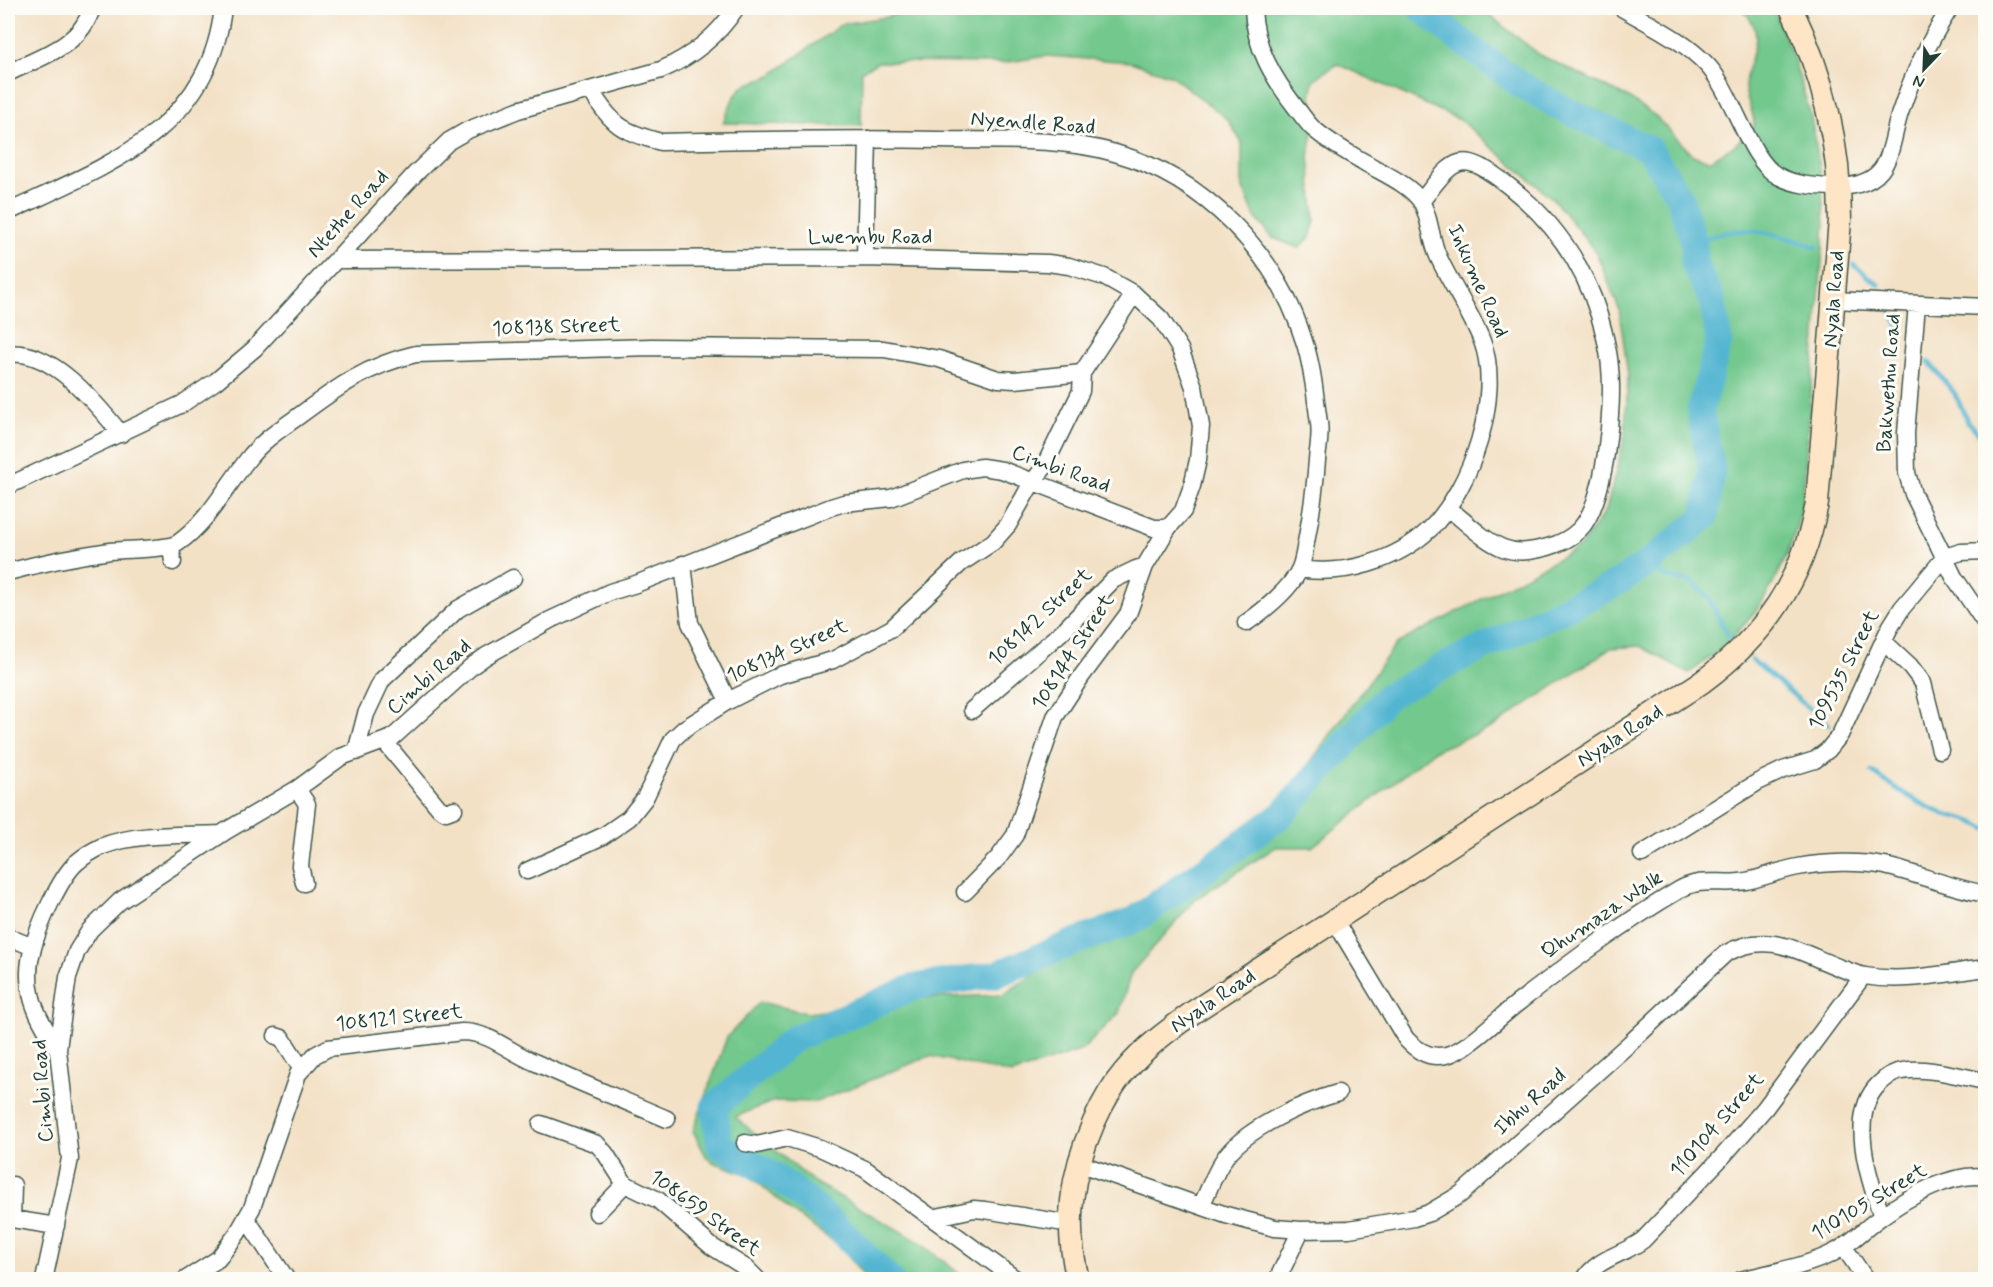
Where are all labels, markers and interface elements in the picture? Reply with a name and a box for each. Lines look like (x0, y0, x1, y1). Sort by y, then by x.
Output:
north arrow (1894, 39, 1954, 99)
text: N (1910, 70, 1928, 93)
street label: Nyendle Road (970, 105, 1096, 141)
street label: Ntethe Road (301, 164, 395, 264)
street label: Inkume Road (1441, 220, 1515, 342)
street label: Lwembu Road (808, 223, 932, 251)
street label: Nyala Road (1817, 249, 1851, 349)
street label: 108138 Street (491, 311, 621, 343)
street label: Bakwethu Road (1870, 313, 1908, 453)
street label: Cimbi Road (1008, 438, 1114, 500)
street label: 108142 Street (982, 561, 1099, 673)
street label: 108144 Street (1025, 588, 1121, 715)
street label: 109535 Street (1802, 605, 1887, 735)
street label: 108134 Street (722, 612, 852, 690)
street label: Cimbi Road (381, 633, 477, 721)
street label: Nyala Road (1572, 698, 1668, 774)
street label: Qhumaza Walk (1536, 864, 1669, 966)
street label: Nyala Road (1165, 962, 1261, 1040)
street label: 108121 Street (334, 997, 464, 1039)
street label: Cimbi Road (25, 1039, 61, 1143)
street label: Ibhu Road (1488, 1062, 1572, 1142)
street label: 110104 Street (1664, 1066, 1771, 1183)
street label: 110105 Street (1806, 1156, 1932, 1247)
street label: 108659 Street (644, 1163, 767, 1263)

